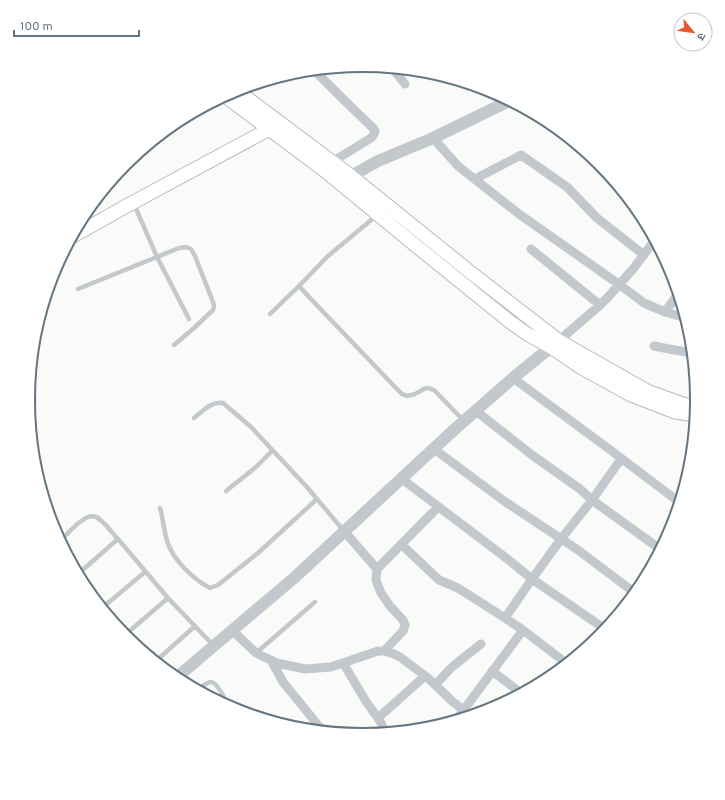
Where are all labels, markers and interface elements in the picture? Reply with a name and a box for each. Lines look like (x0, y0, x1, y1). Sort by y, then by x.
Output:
scale bar (14, 12, 139, 38)
north arrow (673, 12, 713, 52)
text: 100 m (20, 19, 53, 35)
text: उ (693, 30, 709, 43)

